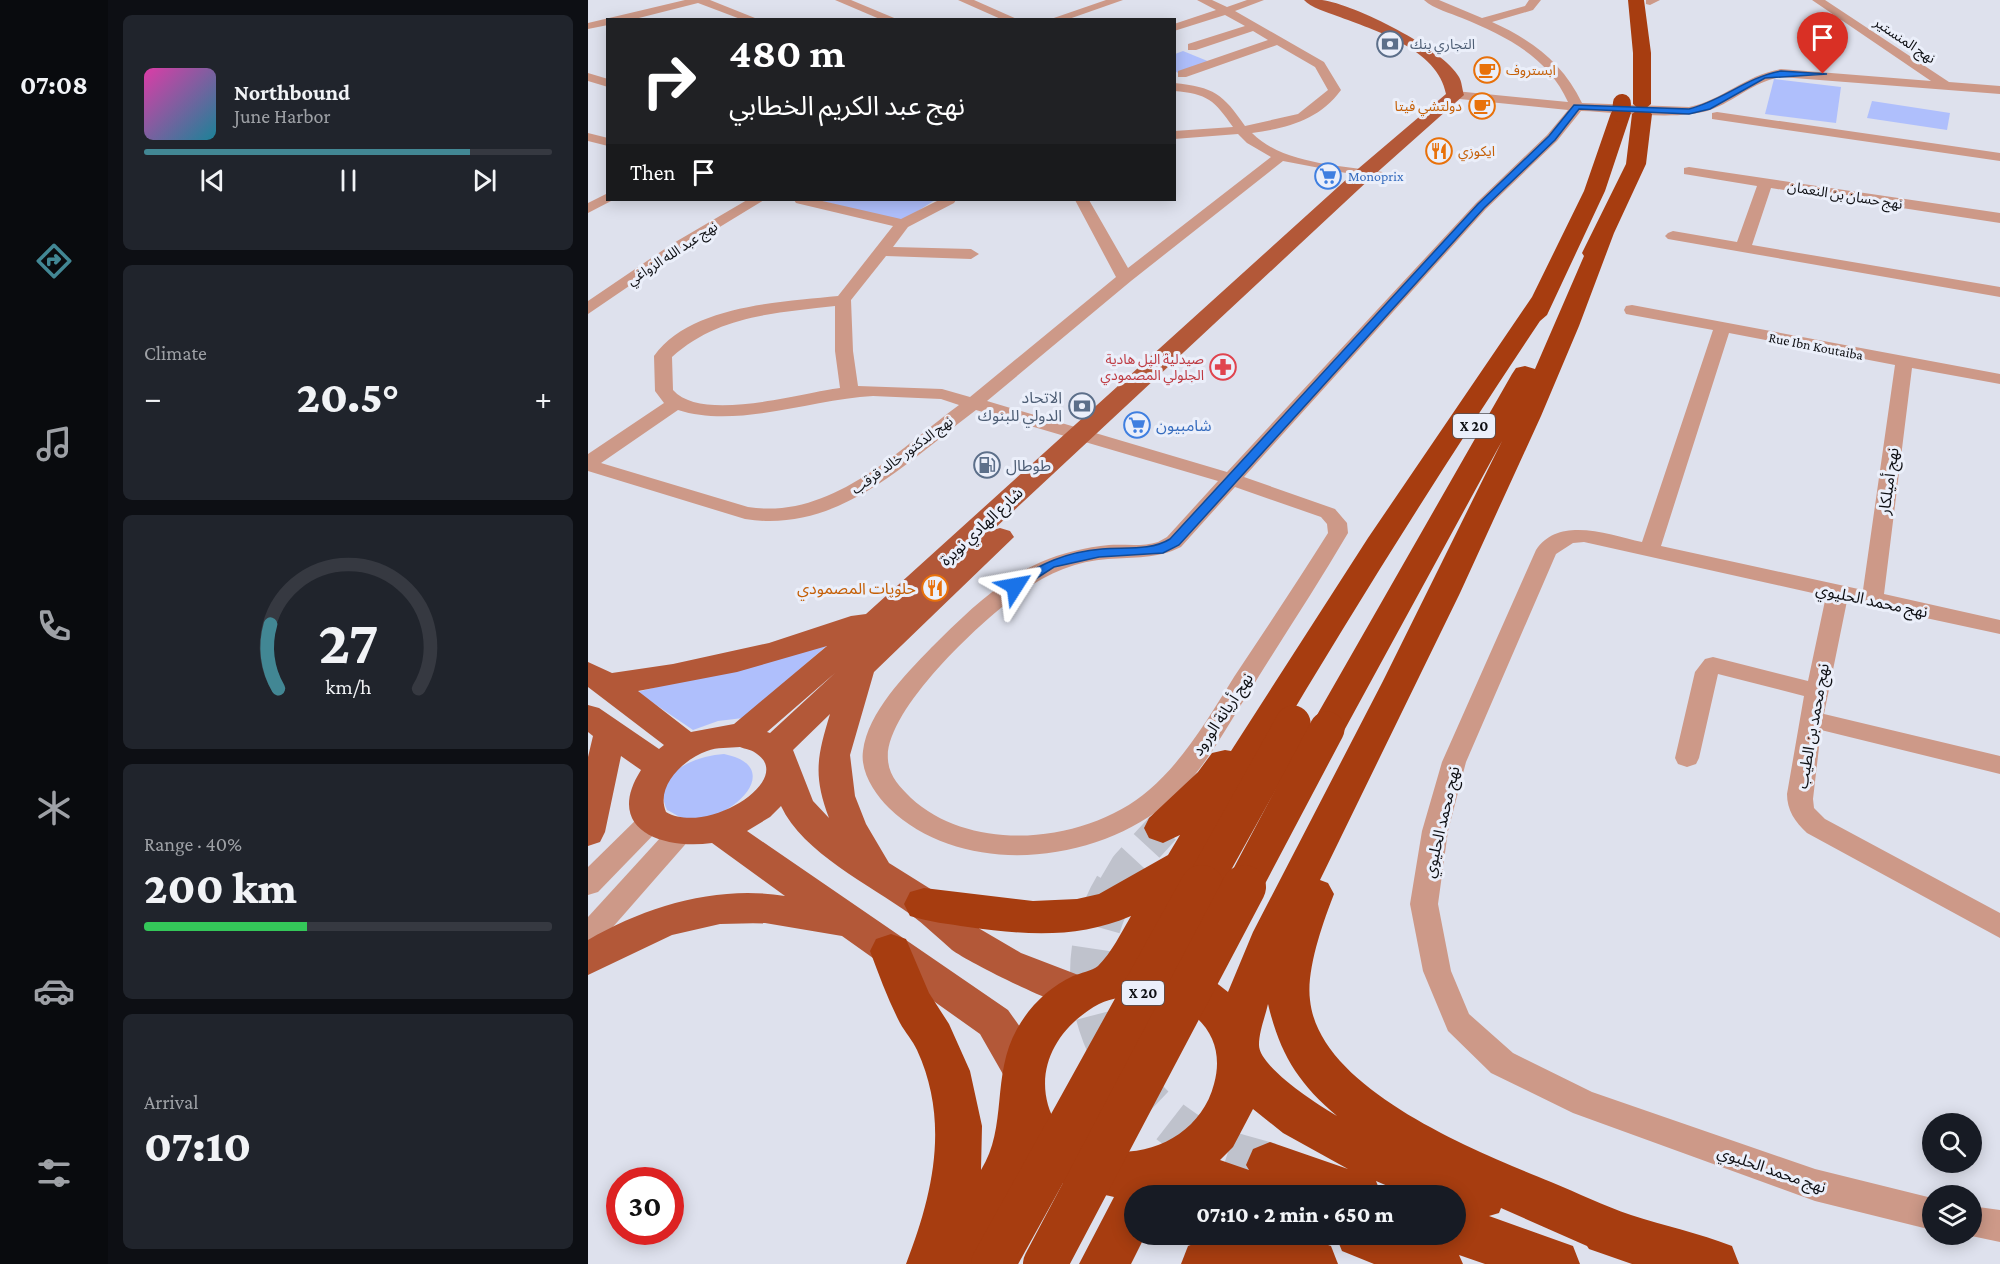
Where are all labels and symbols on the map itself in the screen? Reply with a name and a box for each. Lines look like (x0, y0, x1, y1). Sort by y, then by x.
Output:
pin (1797, 12, 1848, 74)
street label: نهج المنستير (1869, 13, 1939, 69)
bank icon: التجاري بنك (1375, 29, 1405, 59)
place label: التجاري بنك (1410, 36, 1475, 55)
cafe icon: ابستروف (1472, 55, 1502, 85)
place label: ابستروف (1506, 62, 1556, 79)
cafe icon: دولتشي فيتا (1467, 91, 1497, 121)
place label: دولتشي فيتا (1395, 98, 1462, 117)
restaurant icon: ايكوزي (1424, 136, 1454, 166)
place label: ايكوزي (1458, 143, 1495, 162)
supermarket icon: Monoprix (1313, 161, 1343, 191)
place label: Monoprix (1348, 168, 1404, 184)
street label: نهج حسان بن النعمان (1786, 178, 1904, 215)
street label: نهج عبد الله الزواغي (624, 218, 722, 291)
street label: Rue Ibn Koutaiba (1767, 329, 1865, 363)
place label: صيدلية اليل هادية الجلولي المصمودي (1100, 351, 1204, 386)
pharmacy icon: صيدلية اليل هادية الجلولي المصمودي (1208, 352, 1238, 382)
place label: الاتحاد الدولي للبنوك (978, 389, 1062, 428)
bank icon: الاتحاد الدولي للبنوك (1067, 391, 1097, 421)
supermarket icon: شامبيون (1122, 410, 1152, 440)
street label: نهج الدكتور خالد قرقب (848, 413, 958, 500)
road number: X 20 (1453, 414, 1495, 438)
place label: شامبيون (1156, 417, 1212, 435)
street label: نهج أميلكار (1874, 446, 1906, 517)
fuel station icon: طوطال (972, 450, 1002, 480)
place label: طوطال (1006, 457, 1051, 476)
street label: شارع الهادي نويرة (937, 484, 1029, 572)
position arrow (983, 554, 1047, 618)
restaurant icon: حلويات المصمودي (920, 573, 950, 603)
place label: حلويات المصمودي (797, 580, 916, 601)
street label: نهج محمد الحليوي (1814, 580, 1929, 625)
street label: نهج محمد بن الطيب (1793, 662, 1836, 791)
street label: نهج أريانة الورود (1188, 669, 1260, 761)
street label: نهج محمد الحليوي (1420, 765, 1466, 880)
road number: X 20 (1122, 981, 1164, 1005)
street label: نهج محمد الحليوي (1714, 1143, 1828, 1200)
speed limit sign: 30 (606, 1167, 684, 1245)

